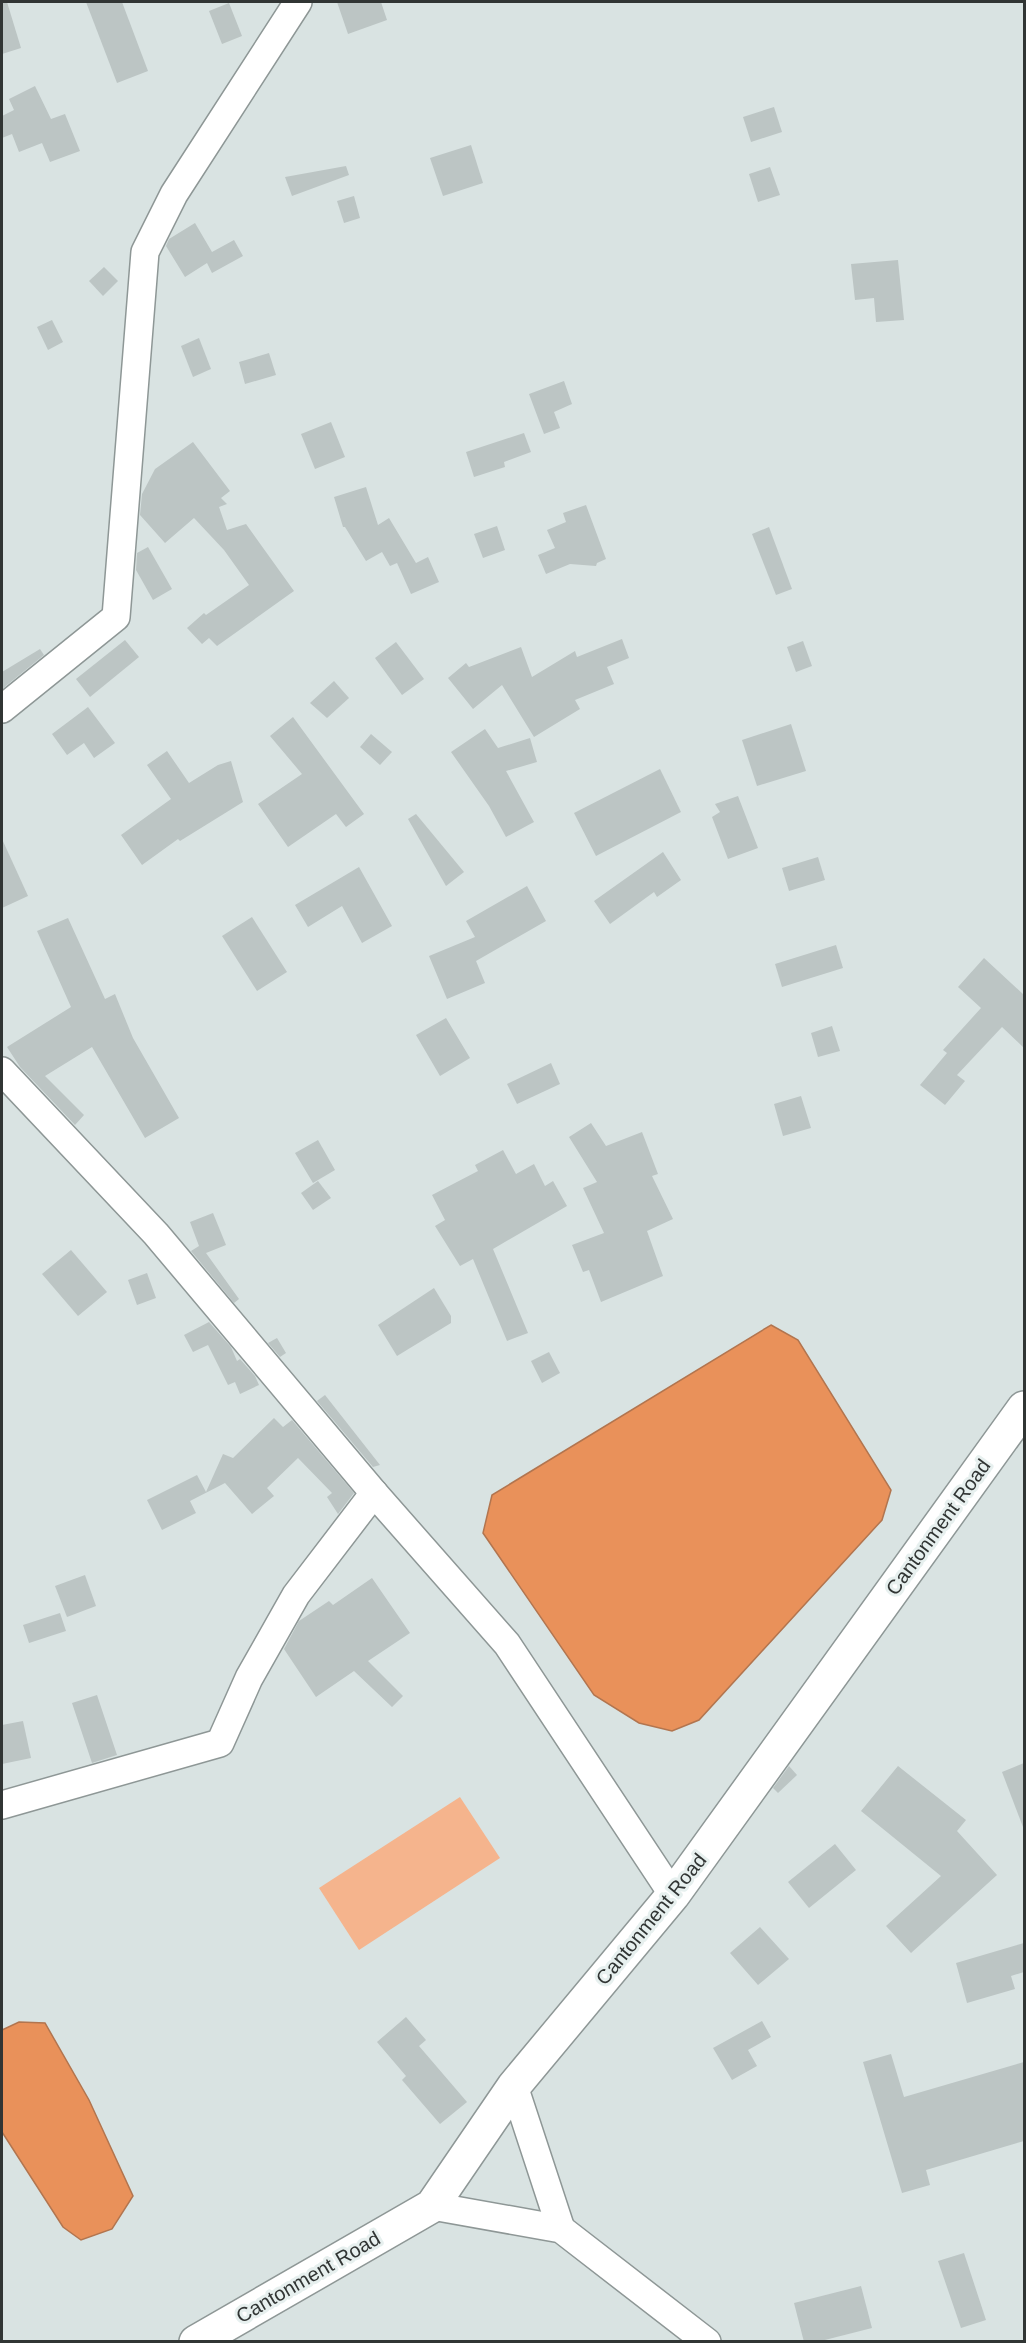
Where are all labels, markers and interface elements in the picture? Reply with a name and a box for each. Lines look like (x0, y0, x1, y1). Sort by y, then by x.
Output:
street label: Cantonment Road (881, 1455, 995, 1599)
street label: Cantonment Road (591, 1849, 711, 1989)
street label: Cantonment Road (232, 2227, 384, 2327)

